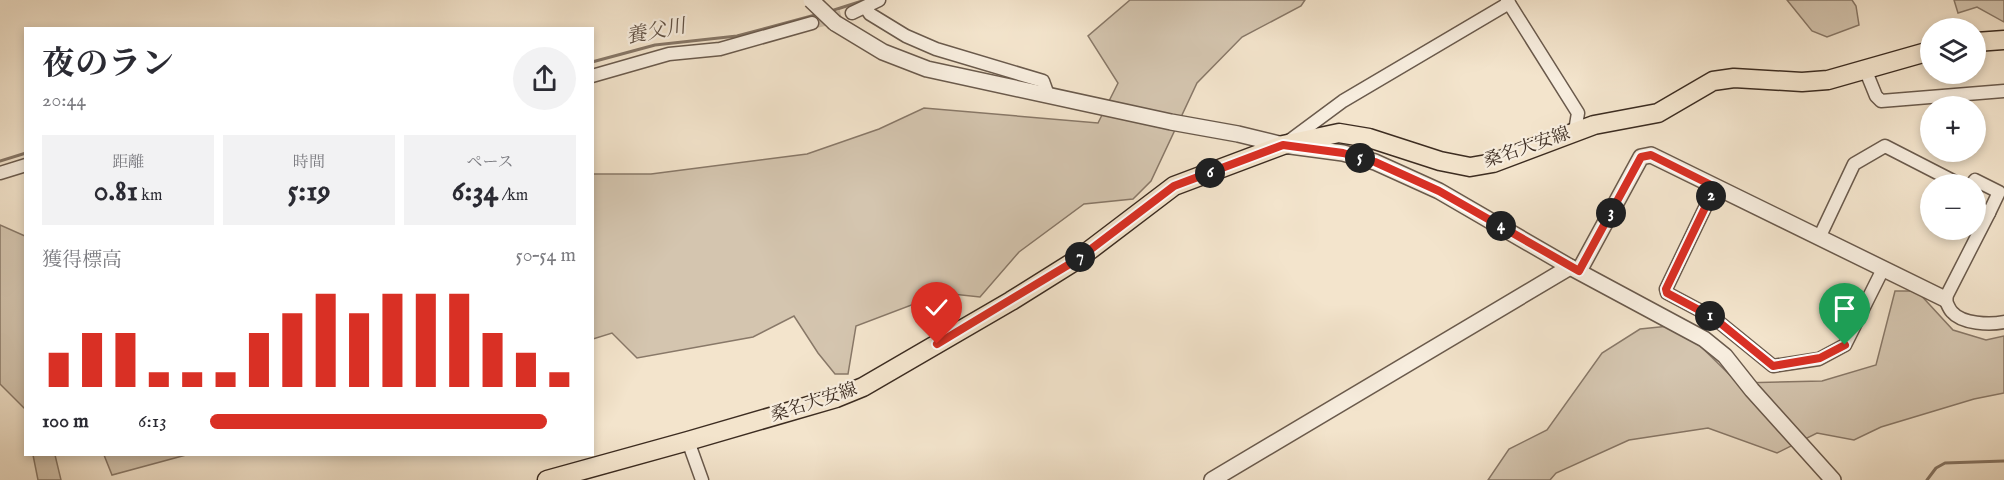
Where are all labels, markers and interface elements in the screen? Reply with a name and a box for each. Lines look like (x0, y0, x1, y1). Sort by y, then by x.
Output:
water label: 養父川 (624, 14, 690, 50)
map controls (1920, 18, 1986, 240)
button: layers (1920, 18, 1986, 84)
text: 夜のラン (42, 44, 174, 86)
button: share (513, 47, 576, 110)
text: 20:44 (42, 88, 86, 113)
button: + (1920, 96, 1986, 162)
street label: 桑名大安線 (1481, 122, 1573, 174)
pin: 5 (1345, 143, 1375, 173)
text: 5 (1357, 148, 1363, 168)
text: 距離 (112, 153, 144, 173)
text: 時間 (293, 153, 325, 173)
text: ペース (466, 153, 514, 173)
pin: 6 (1195, 158, 1225, 188)
text: 6 (1207, 163, 1213, 183)
text: 0.81 (94, 173, 138, 211)
text: 5:19 (287, 173, 331, 211)
text: 6:34 (452, 173, 498, 211)
button: − (1920, 174, 1986, 240)
pin: 2 (1696, 181, 1726, 211)
text: km (138, 186, 162, 206)
text: /km (498, 186, 528, 206)
text: 2 (1707, 186, 1715, 206)
pin: 3 (1596, 198, 1626, 228)
text: 3 (1608, 203, 1614, 223)
pin: 4 (1486, 211, 1516, 241)
text: 4 (1497, 216, 1505, 236)
pin: 7 (1065, 242, 1095, 272)
text: 50–54 m (516, 243, 576, 268)
text: 7 (1076, 247, 1084, 267)
text: 獲得標高 (42, 248, 122, 273)
pin (911, 282, 962, 344)
pin (1819, 283, 1870, 345)
icon: check (920, 291, 953, 324)
icon: arrive (1828, 292, 1861, 325)
pin: 1 (1695, 301, 1725, 331)
text: 1 (1707, 306, 1713, 326)
street label: 桑名大安線 (768, 378, 860, 428)
text: 100 m (42, 409, 89, 434)
text: 6:13 (138, 409, 167, 434)

